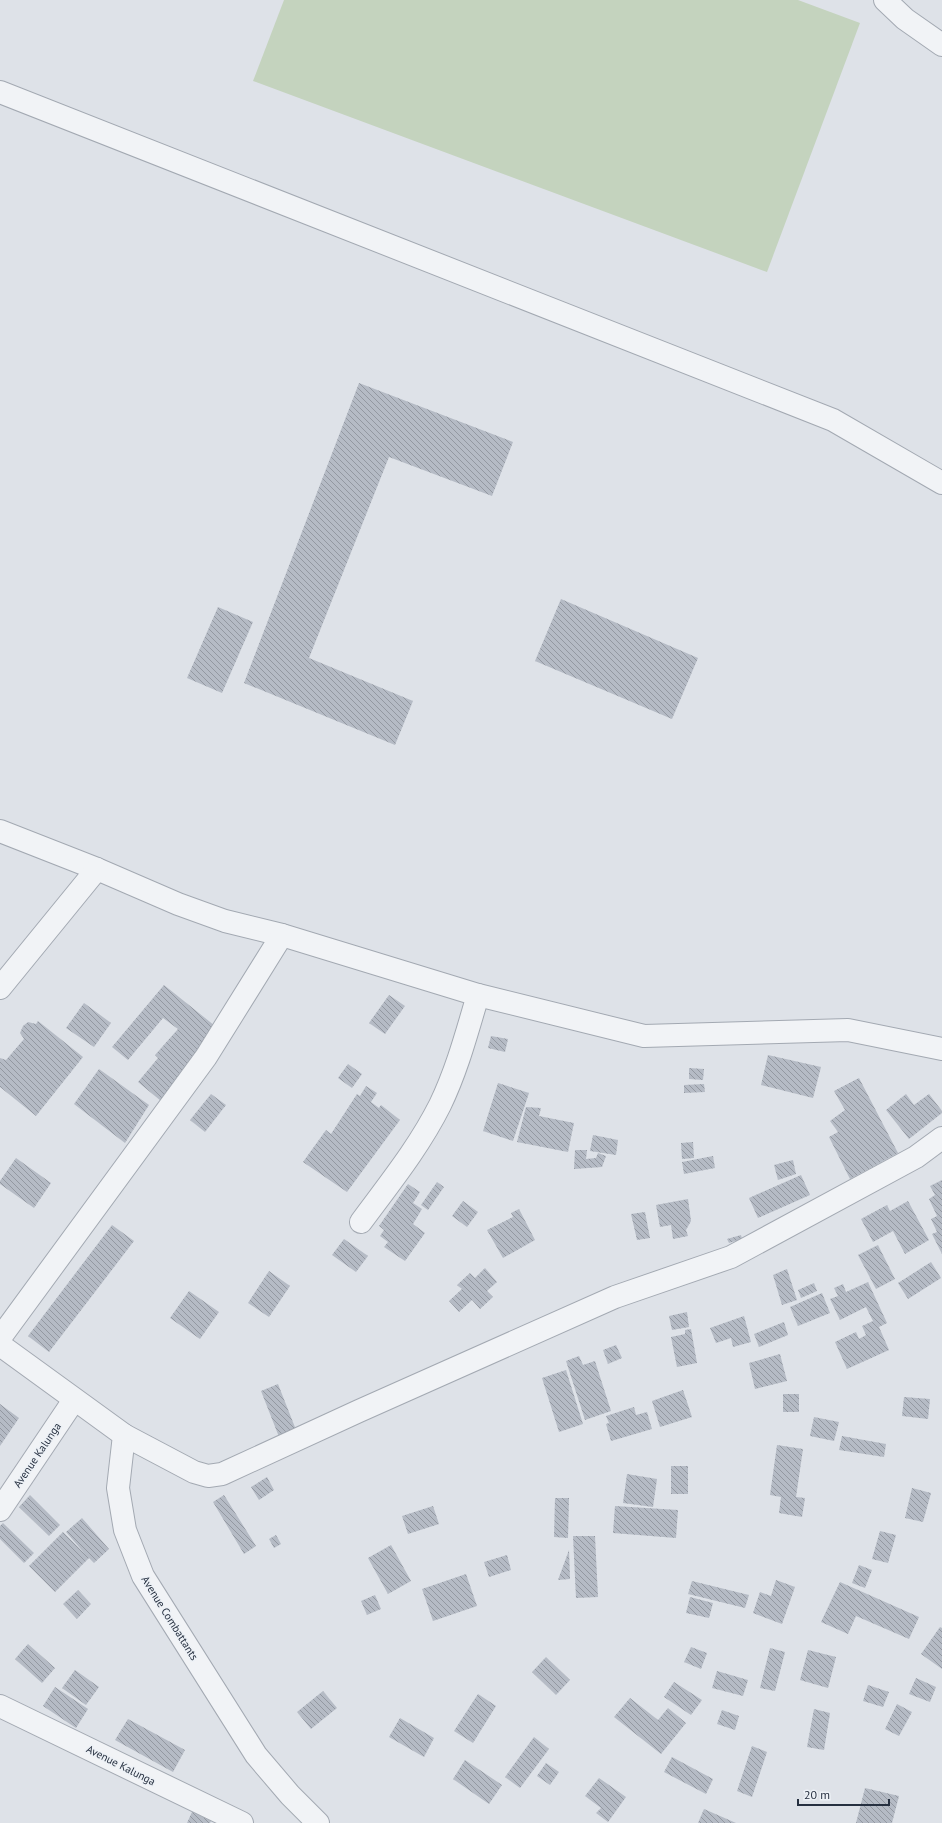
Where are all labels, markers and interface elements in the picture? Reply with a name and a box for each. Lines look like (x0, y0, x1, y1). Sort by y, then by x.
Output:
street label: Avenue Kalunga (10, 1420, 64, 1490)
street label: Avenue Combattants (138, 1573, 202, 1663)
street label: Avenue Kalunga (84, 1742, 158, 1788)
scale bar (798, 1781, 889, 1807)
text: 20 m (804, 1787, 830, 1802)

